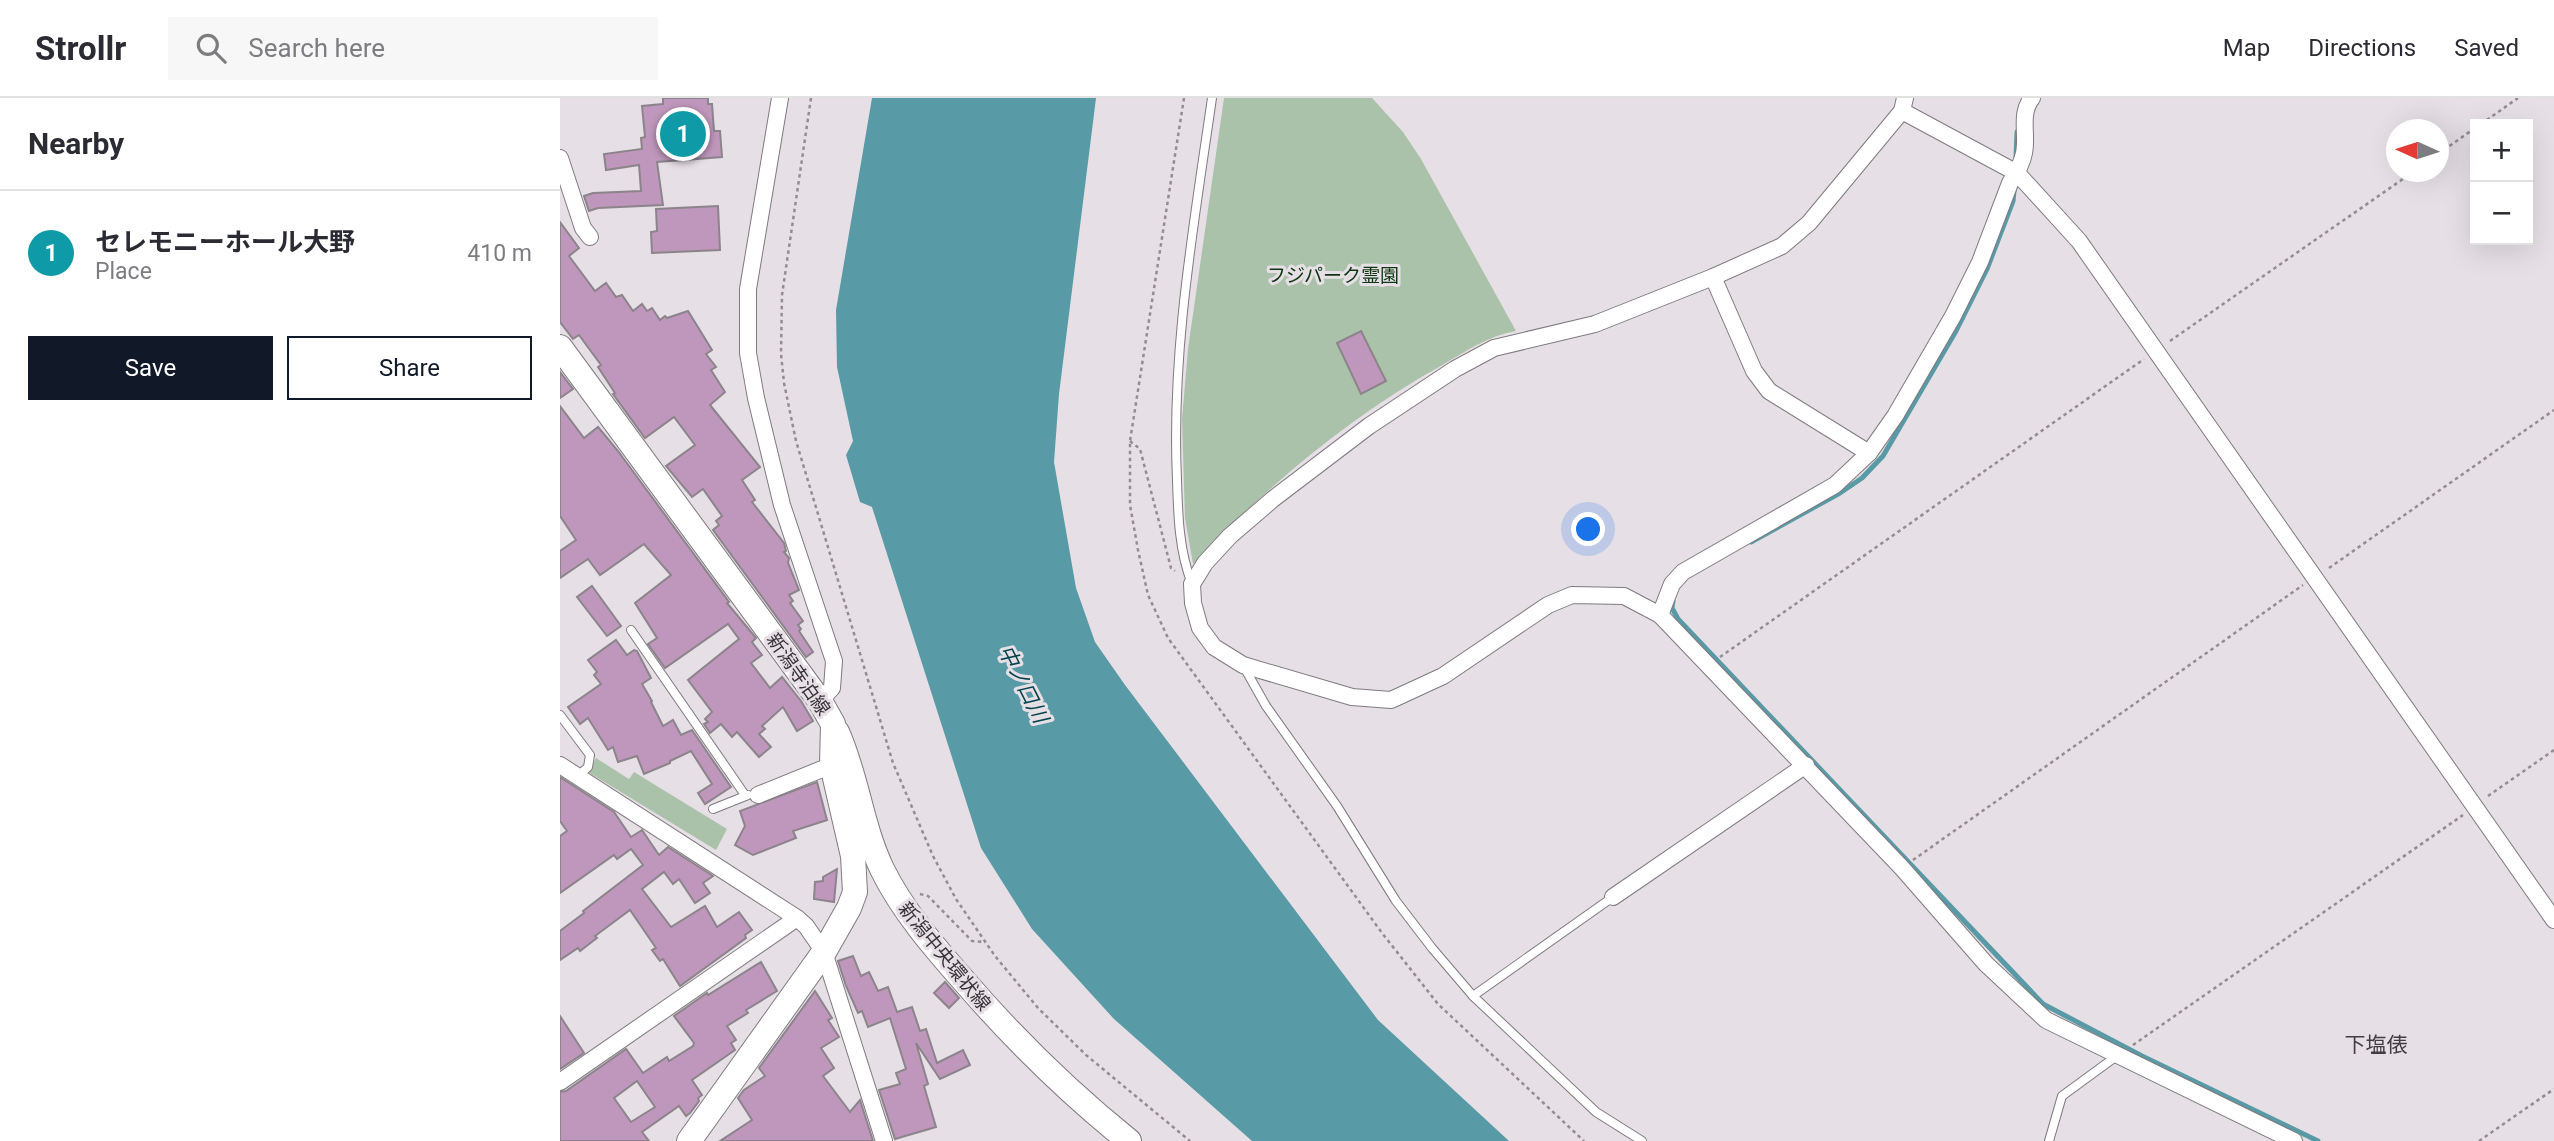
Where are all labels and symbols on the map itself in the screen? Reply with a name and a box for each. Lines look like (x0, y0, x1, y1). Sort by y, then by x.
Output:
pin: 1 (660, 108, 706, 160)
north arrow (2386, 119, 2449, 182)
park label: フジパーク霊園 (1267, 264, 1399, 287)
your location (1571, 512, 1605, 546)
street label: 新潟寺泊線 (762, 629, 835, 720)
water label: 中ノ口川 (993, 641, 1054, 729)
street label: 新潟中央環状線 (894, 897, 995, 1015)
district label: 下塩俵 (2345, 1033, 2408, 1057)

